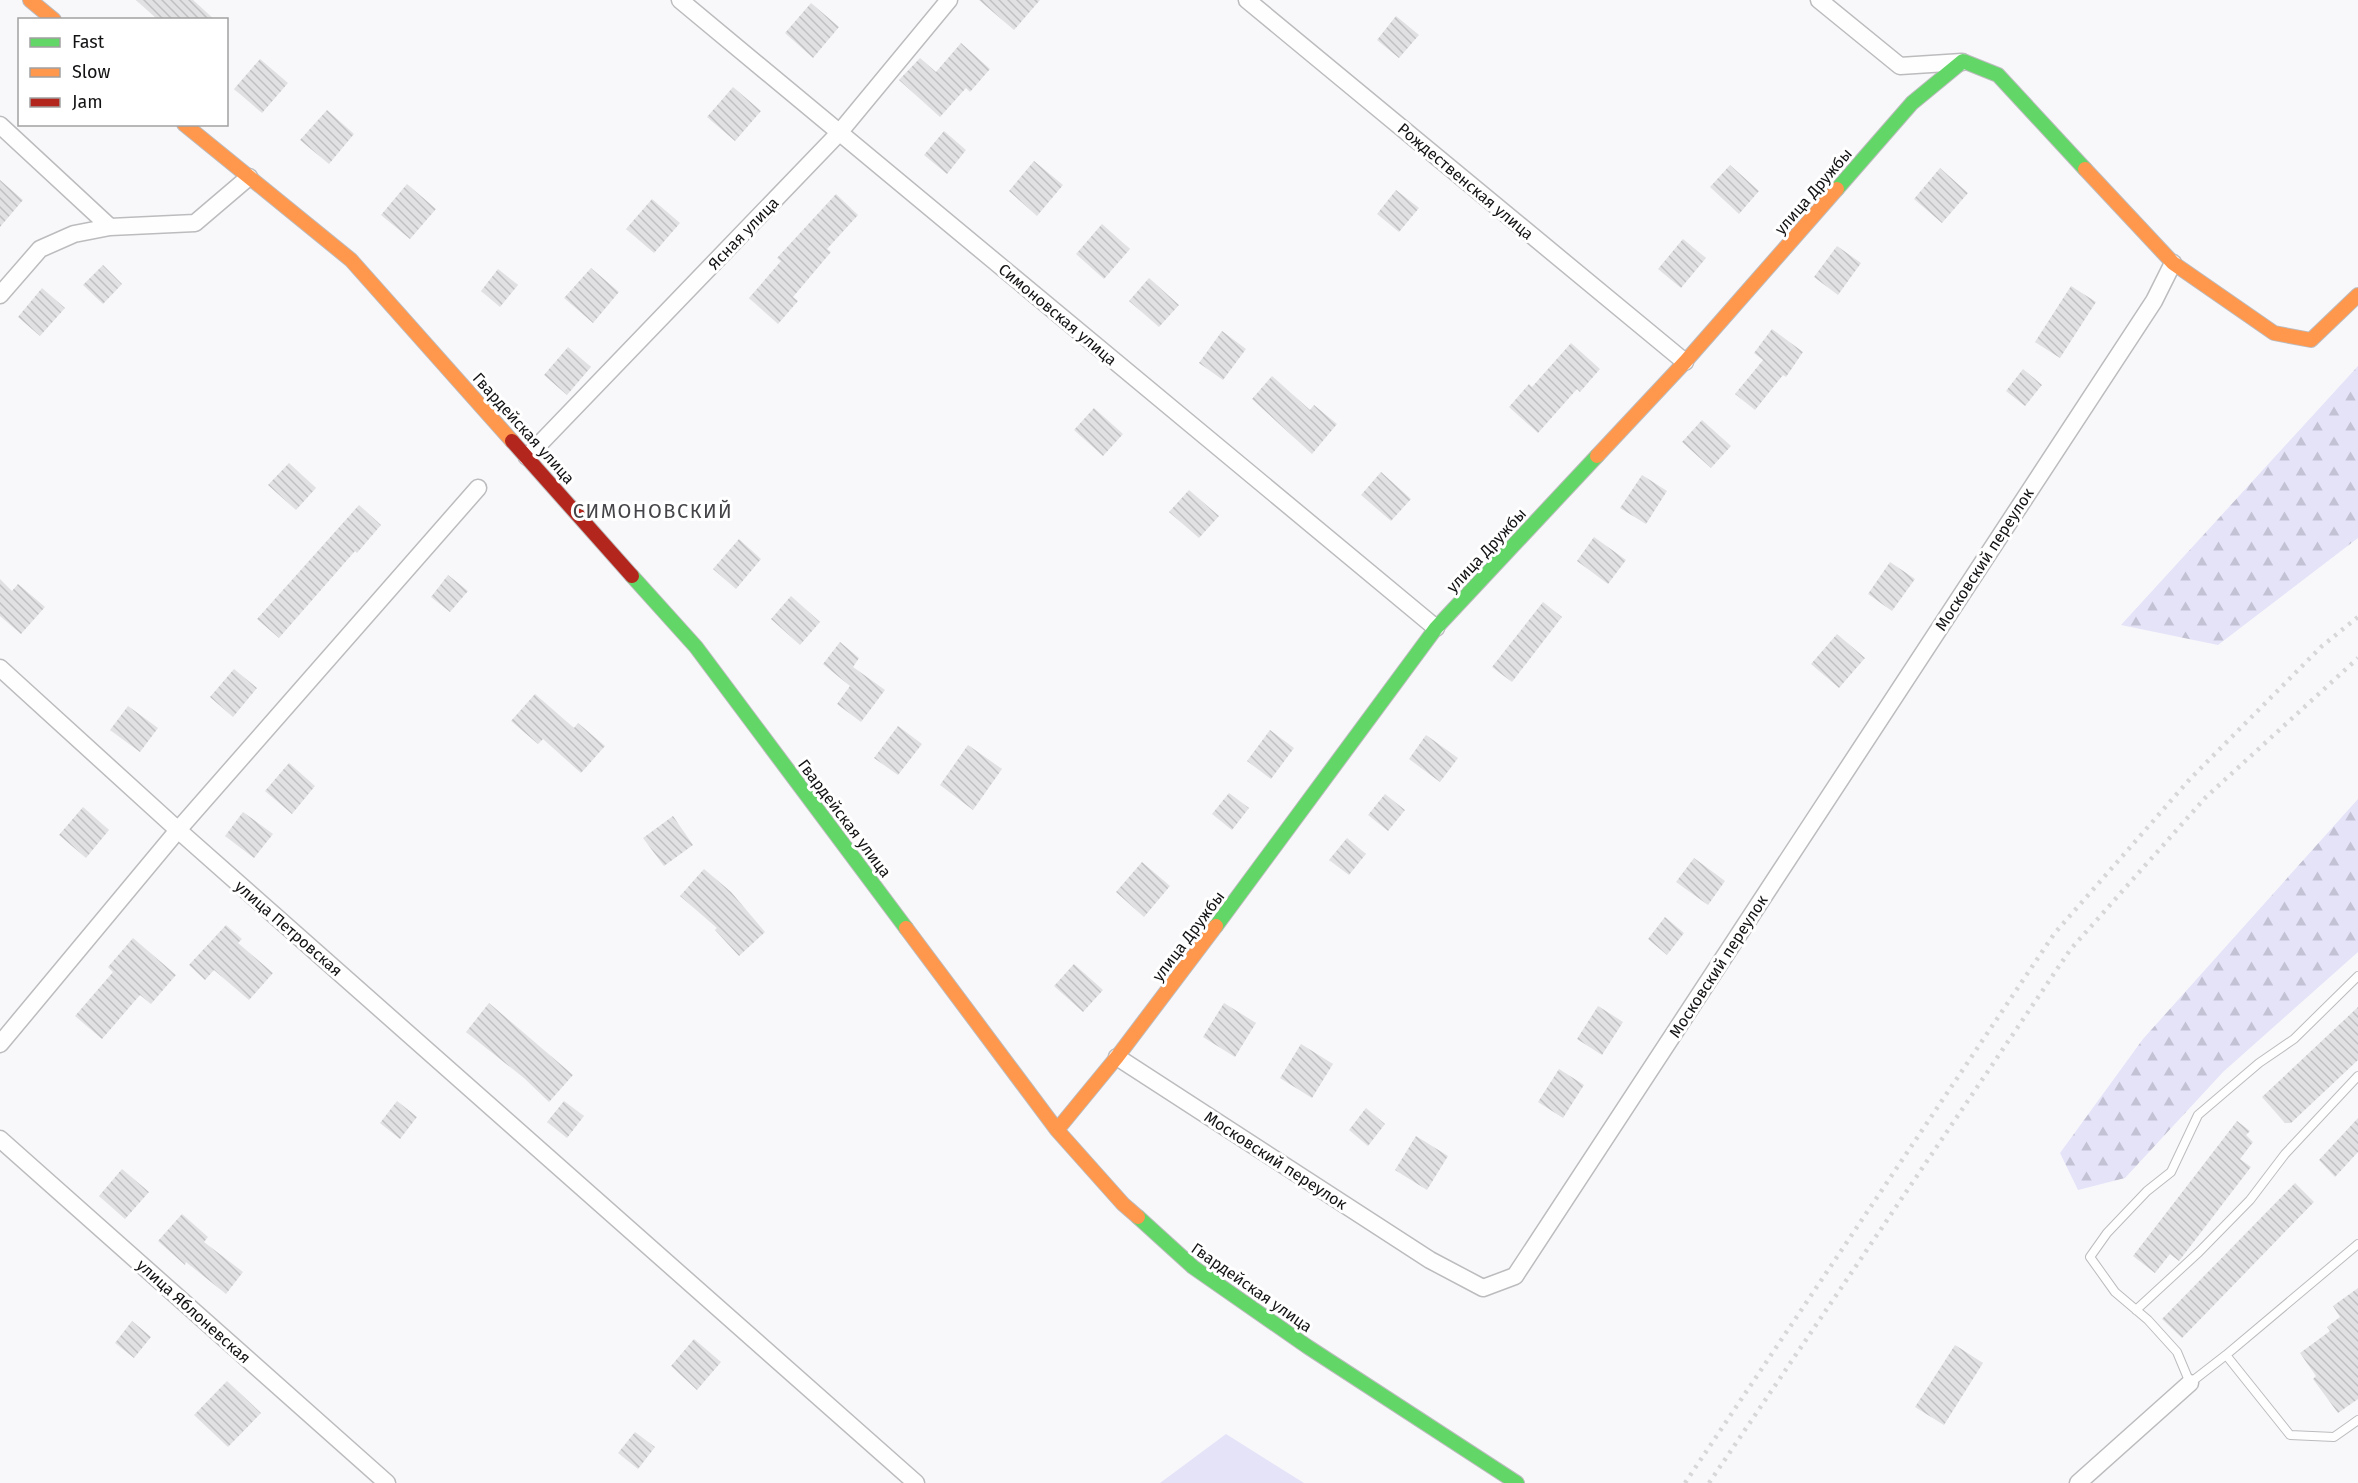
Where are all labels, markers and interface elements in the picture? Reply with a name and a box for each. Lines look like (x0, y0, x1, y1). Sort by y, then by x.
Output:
legend (18, 18, 228, 126)
text: Fast (72, 31, 105, 53)
text: Slow (72, 61, 111, 83)
text: Jam (72, 91, 103, 113)
street label: Рождественская улица (1394, 119, 1537, 244)
street label: улица Дружбы (1771, 144, 1856, 238)
street label: Ясная улица (704, 193, 783, 273)
street label: Симоновская улица (995, 259, 1121, 369)
street label: Гвардейская улица (469, 369, 579, 488)
street label: Московский переулок (1931, 484, 2038, 634)
district label: СИМОНОВСКИЙ (573, 499, 733, 523)
street label: улица Дружбы (1442, 504, 1530, 596)
street label: Гвардейская улица (794, 755, 895, 881)
street label: улица Петровская (231, 877, 346, 980)
street label: улица Дружбы (1148, 887, 1229, 985)
street label: Московский переулок (1665, 891, 1772, 1041)
street label: Московский переулок (1201, 1107, 1351, 1214)
street label: Гвардейская улица (1188, 1239, 1316, 1336)
street label: улица Яблоневская (133, 1255, 254, 1367)

